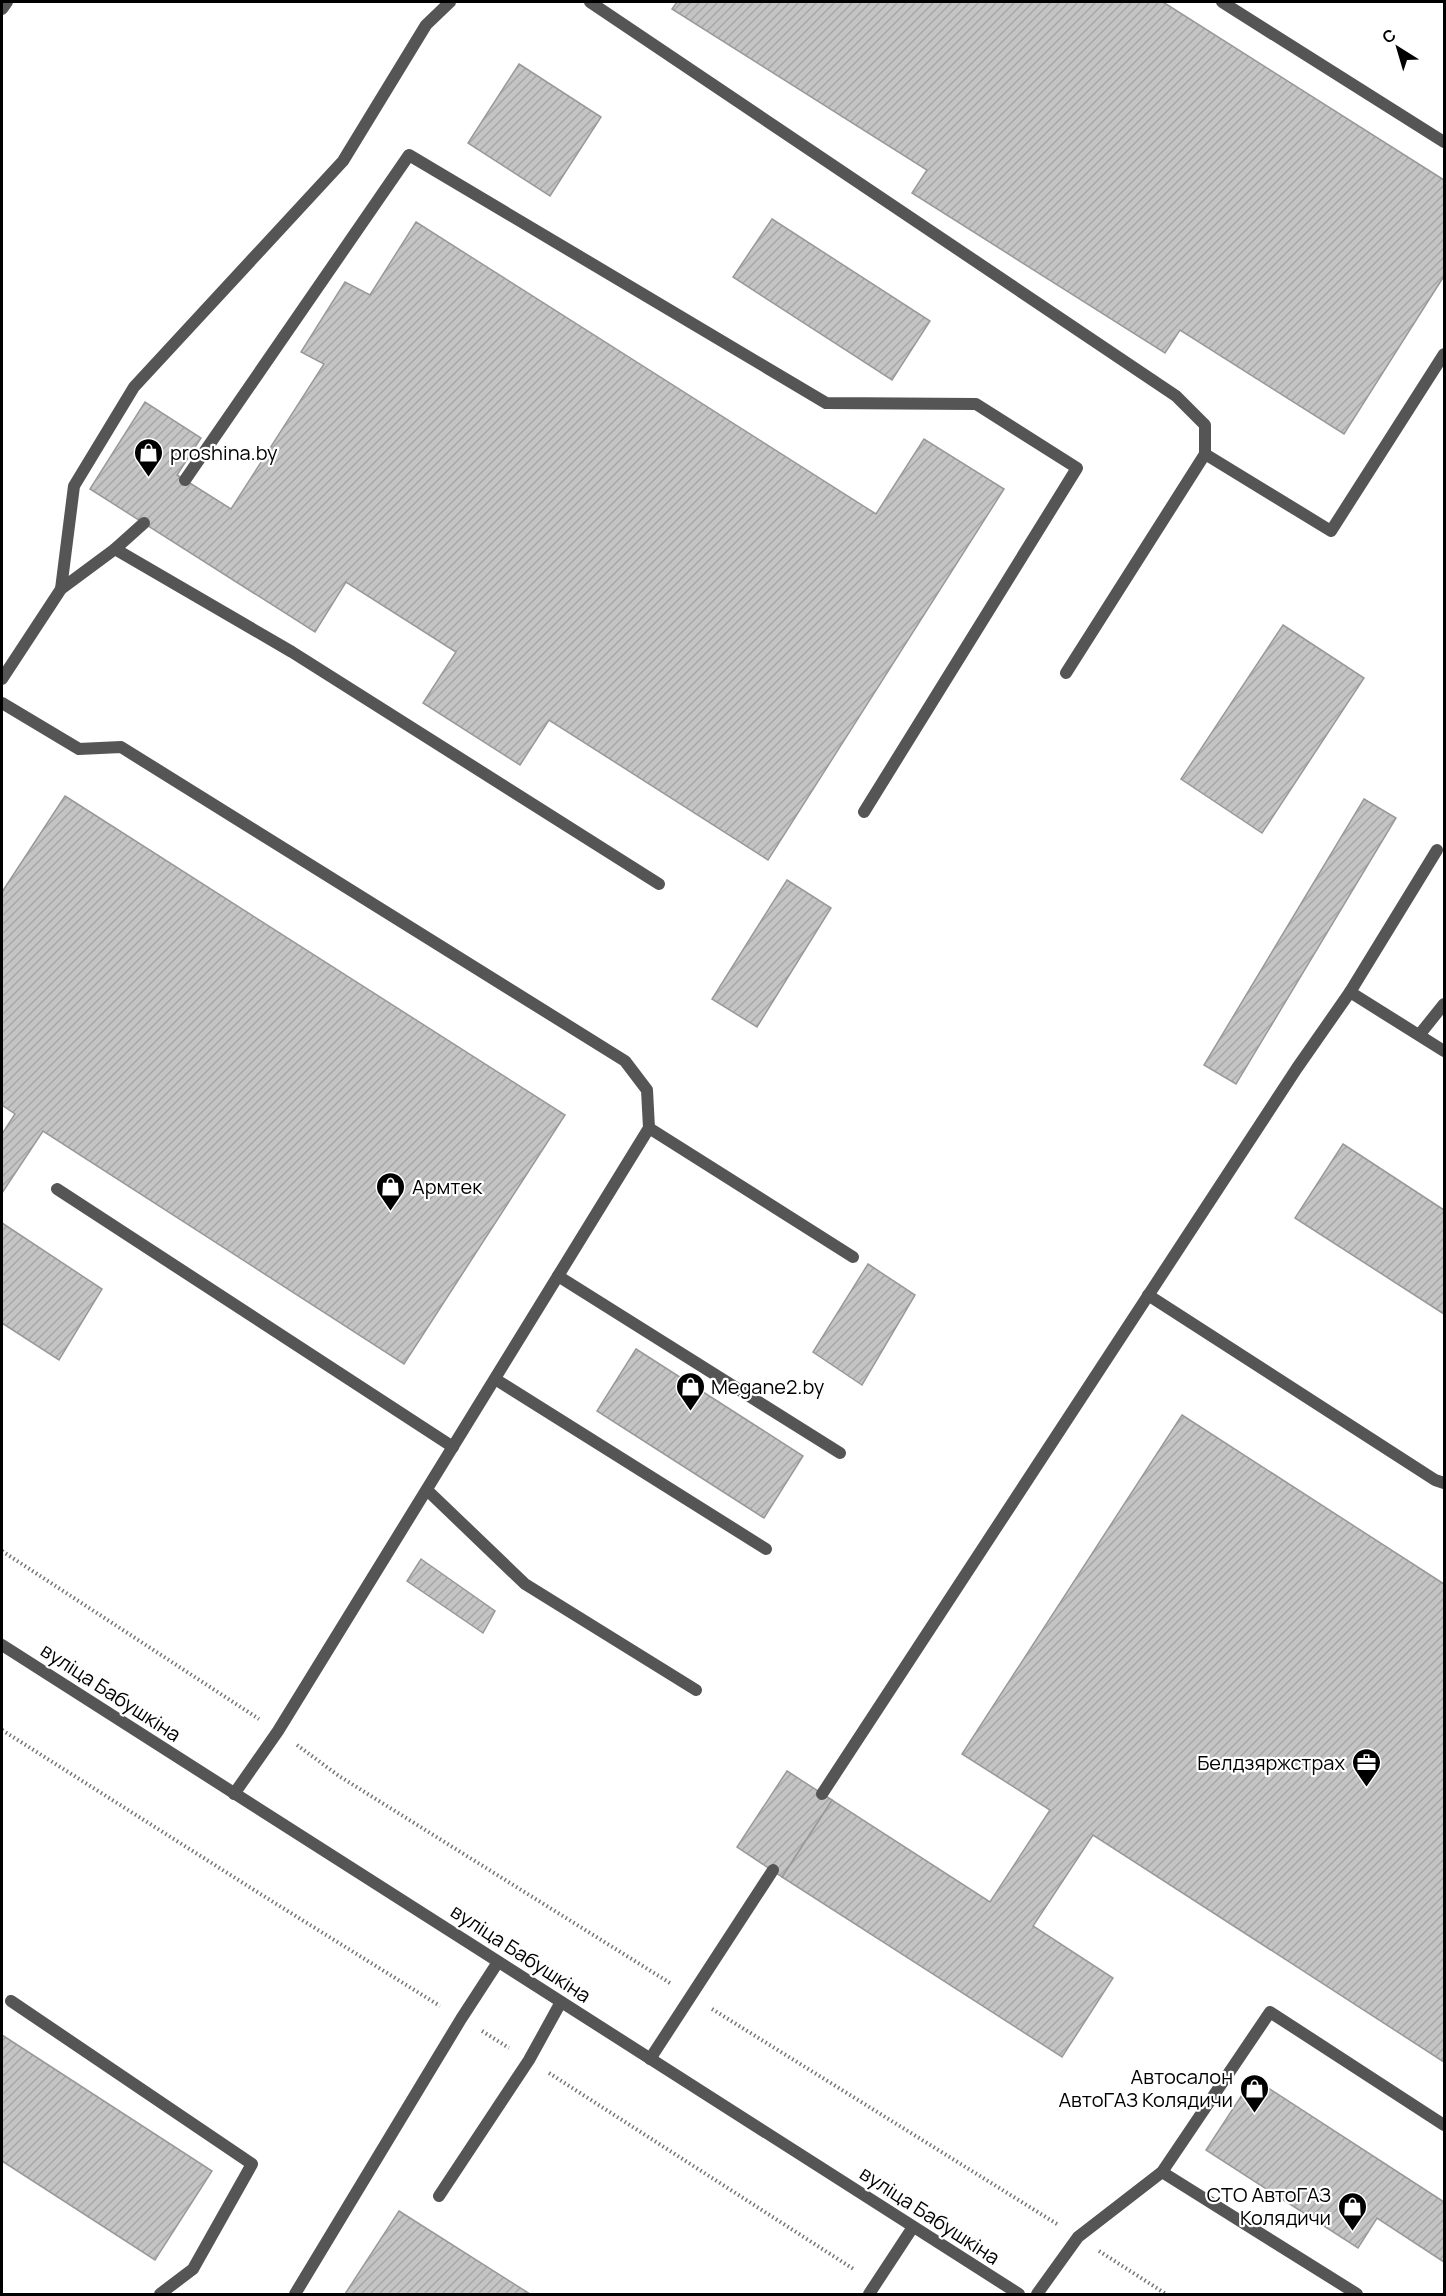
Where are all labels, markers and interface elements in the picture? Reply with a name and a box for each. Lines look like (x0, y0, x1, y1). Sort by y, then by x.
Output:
north arrow (1368, 18, 1428, 78)
text: С (1378, 24, 1400, 48)
shop icon: proshina.by (133, 436, 165, 478)
place label: proshina.by (170, 439, 278, 466)
shop icon: Армтек (375, 1170, 407, 1212)
place label: Армтек (412, 1173, 483, 1200)
shop icon: Megane2.by (674, 1370, 706, 1412)
place label: Megane2.by (711, 1373, 825, 1400)
street label: вуліца Бабушкіна (36, 1637, 186, 1747)
office icon: Белдзяржстрах (1350, 1746, 1382, 1788)
place label: Белдзяржстрах (1197, 1749, 1345, 1776)
street label: вуліца Бабушкіна (446, 1898, 596, 2008)
place label: Автосалон АвтоГАЗ Колядичи (1058, 2063, 1233, 2113)
shop icon: Автосалон АвтоГАЗ Колядичи (1238, 2072, 1270, 2114)
street label: вуліца Бабушкіна (855, 2160, 1005, 2270)
place label: СТО АвтоГАЗ Колядичи (1207, 2181, 1331, 2231)
shop icon: СТО АвтоГАЗ Колядичи (1336, 2190, 1368, 2232)

